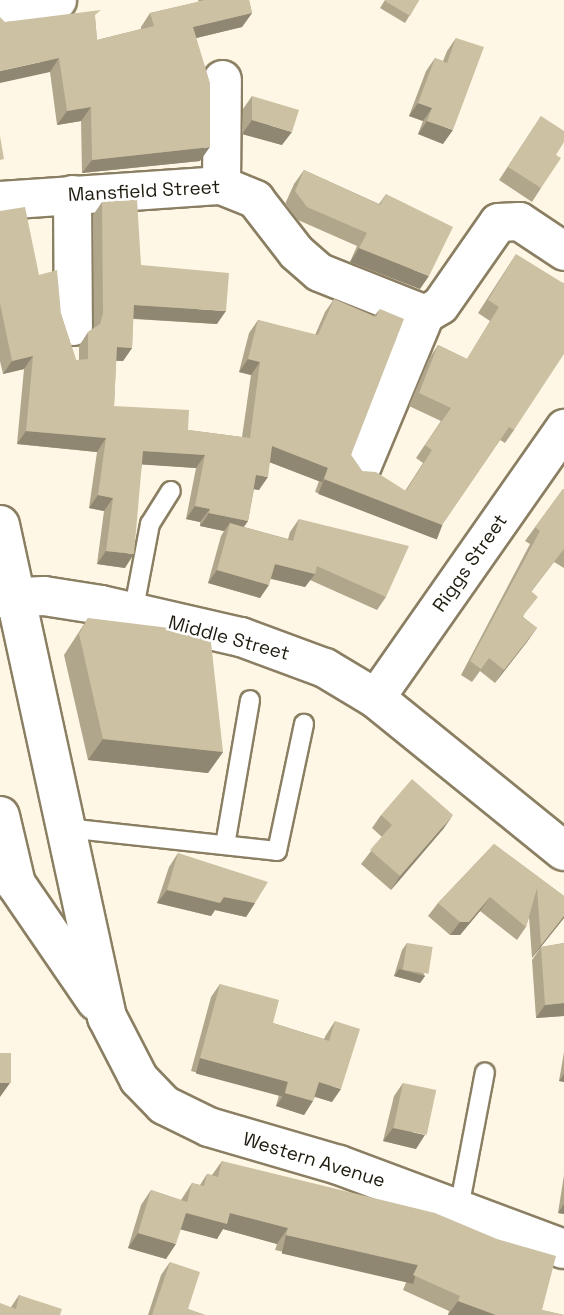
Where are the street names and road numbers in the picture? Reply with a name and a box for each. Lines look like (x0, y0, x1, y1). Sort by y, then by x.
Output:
street label: Mansfield Street (67, 176, 221, 206)
street label: Riggs Street (428, 510, 512, 616)
street label: Middle Street (166, 611, 292, 665)
street label: Western Avenue (240, 1127, 388, 1193)

